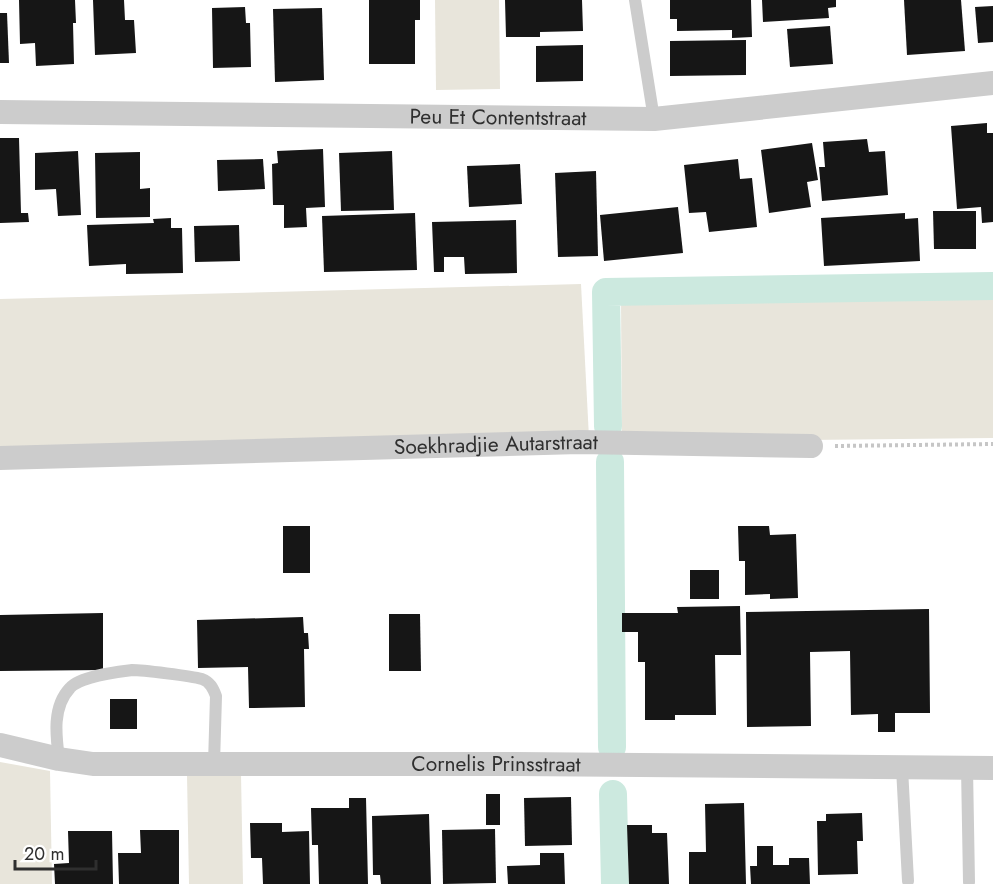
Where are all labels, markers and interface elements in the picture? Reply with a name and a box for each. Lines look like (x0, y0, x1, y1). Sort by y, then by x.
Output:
street label: Peu Et Contentstraat (409, 101, 587, 133)
street label: Soekhradjie Autarstraat (393, 427, 598, 462)
street label: Cornelis Prinsstraat (411, 749, 581, 780)
scale bar (15, 833, 96, 871)
text: 20 m (24, 841, 64, 867)

